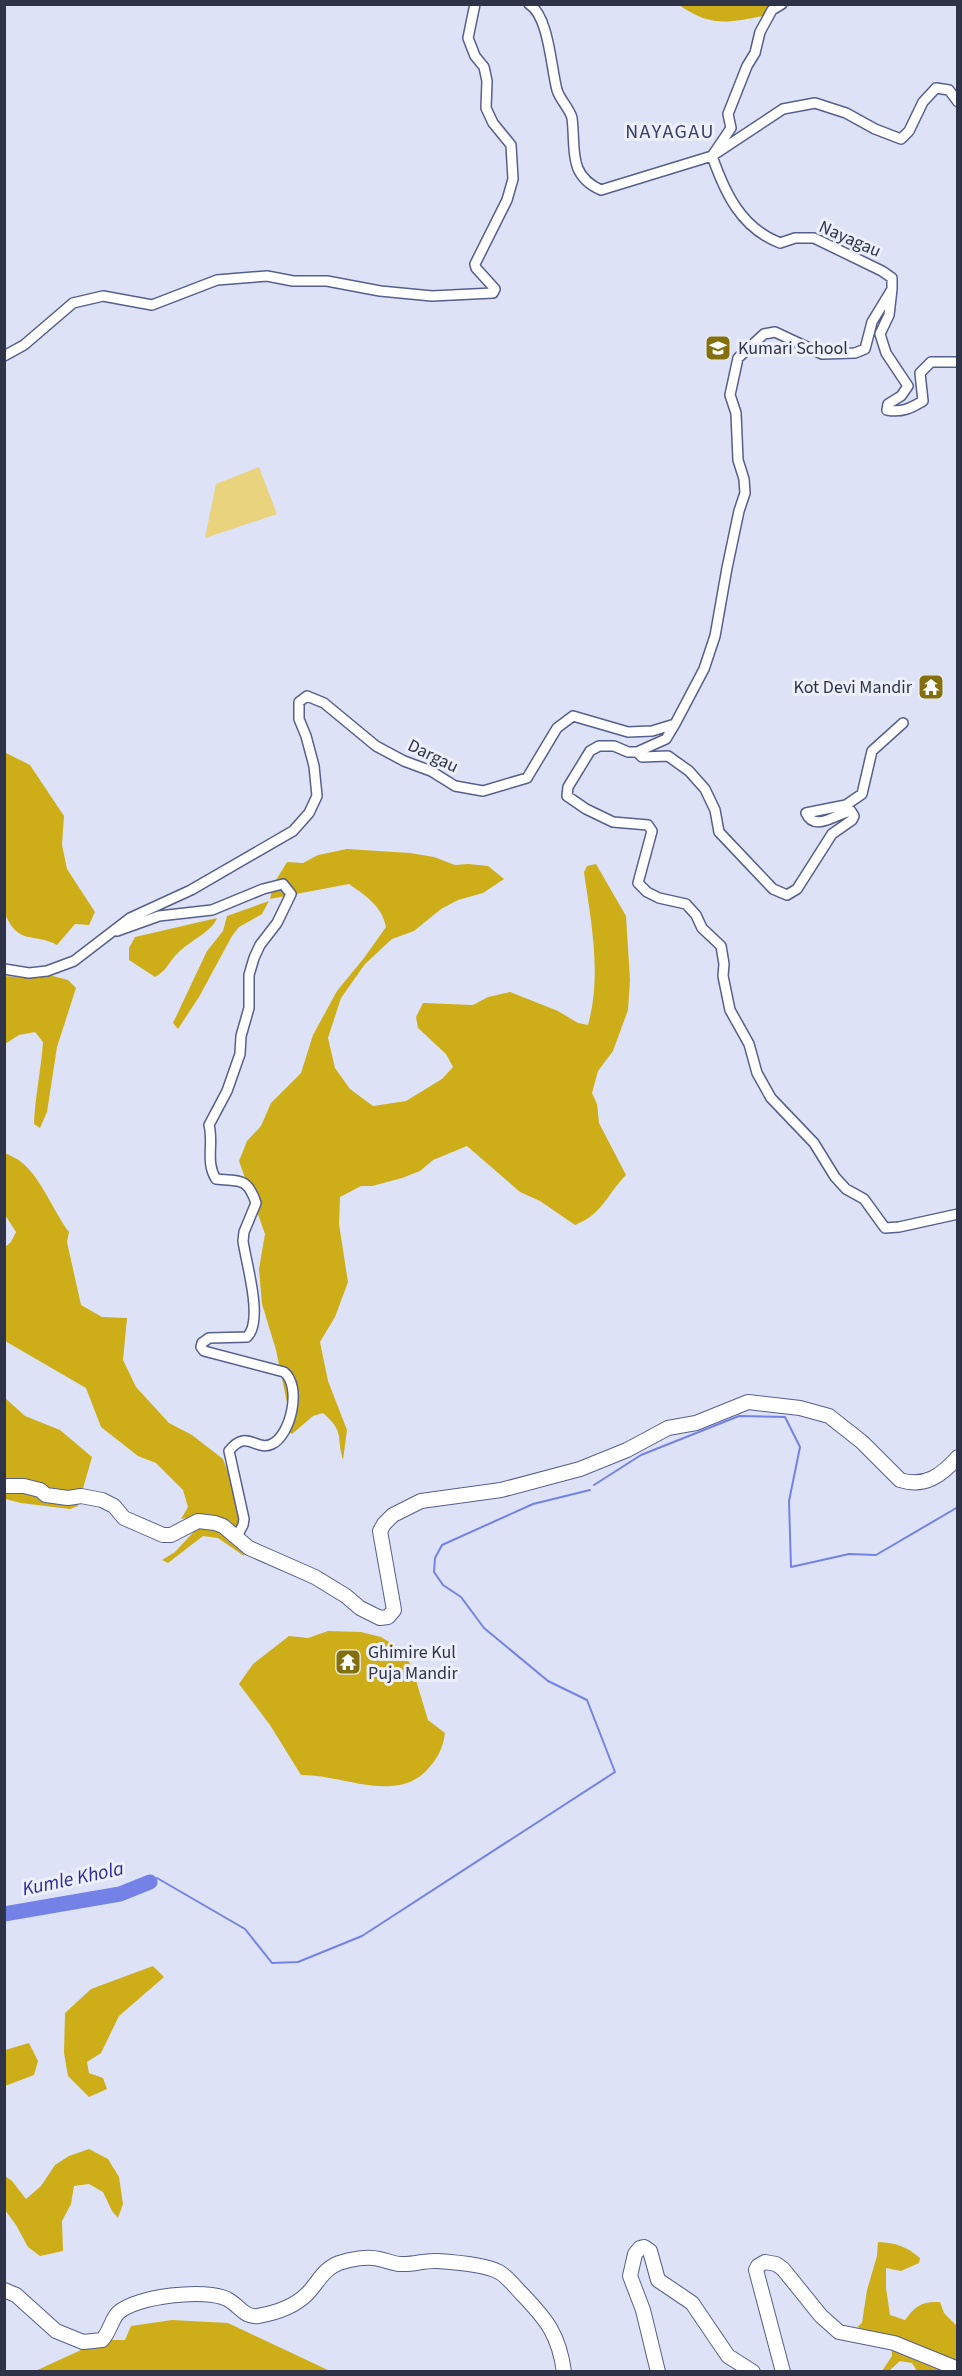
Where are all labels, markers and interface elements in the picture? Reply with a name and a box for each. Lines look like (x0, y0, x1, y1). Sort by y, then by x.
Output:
district label: NAYAGAU (625, 118, 715, 146)
street label: Nayagau (815, 214, 885, 264)
school or university icon: Kumari School (703, 333, 733, 363)
place label: Kumari School (738, 336, 848, 361)
temple icon: Kot Devi Mandir (916, 672, 946, 702)
place label: Kot Devi Mandir (793, 675, 913, 700)
street label: Dargau (403, 733, 463, 779)
place label: Ghimire Kul Puja Mandir (368, 1640, 459, 1686)
temple icon: Ghimire Kul Puja Mandir (333, 1647, 363, 1677)
water label: Kumle Khola (20, 1855, 127, 1903)

